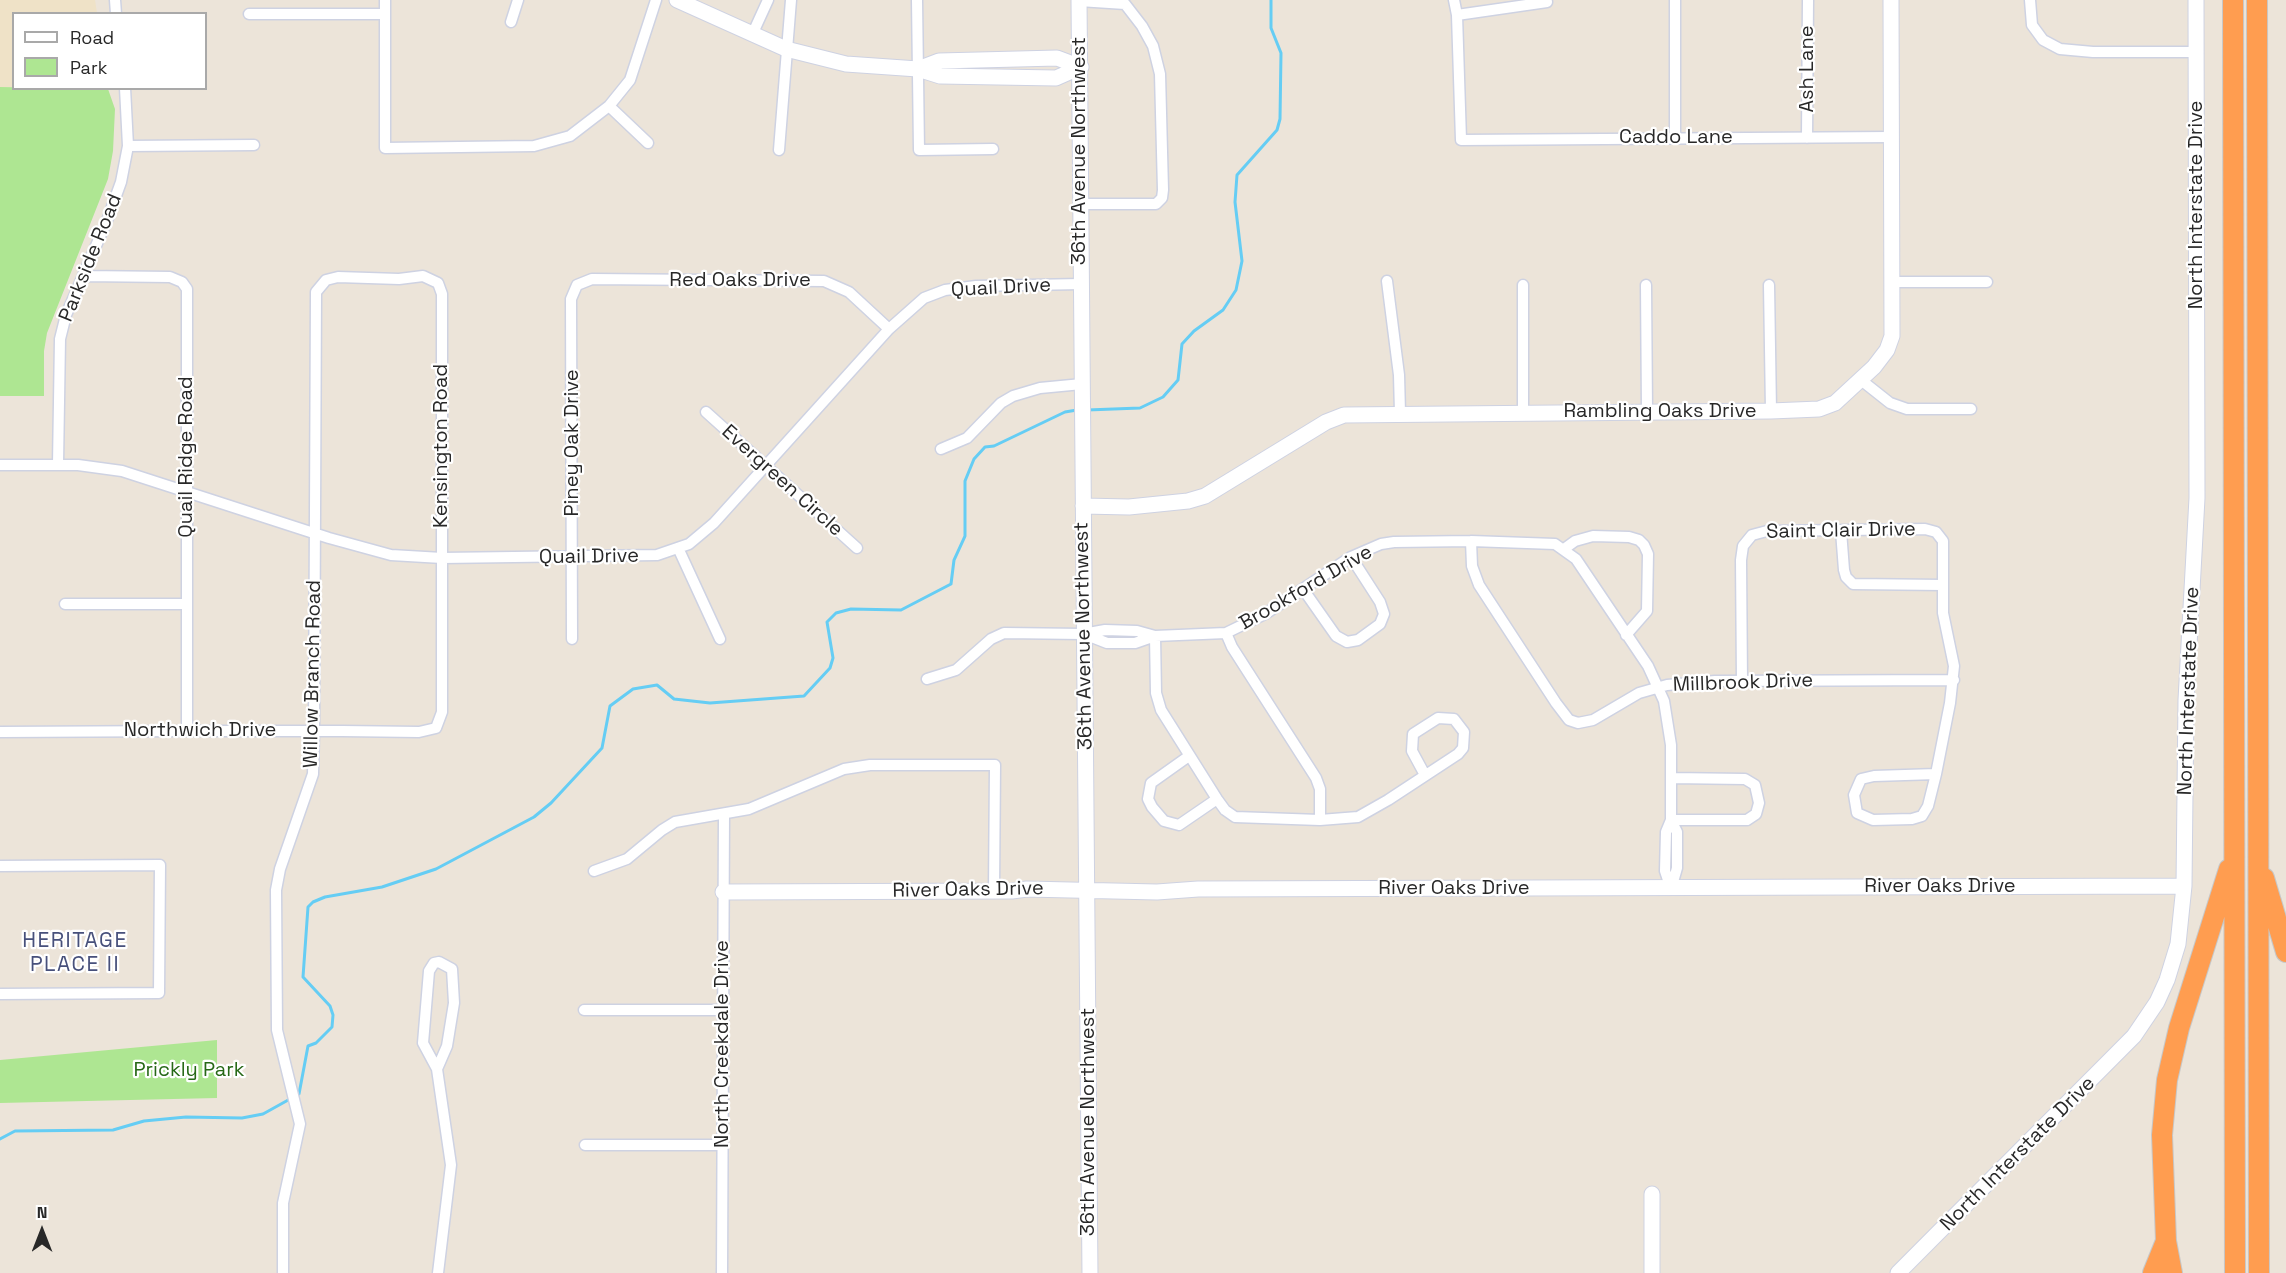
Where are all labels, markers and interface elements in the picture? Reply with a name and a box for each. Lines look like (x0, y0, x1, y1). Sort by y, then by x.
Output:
legend (12, 12, 207, 90)
street label: Ash Lane (1796, 25, 1820, 113)
text: Road (70, 26, 114, 49)
street label: 36th Avenue Northwest (1068, 37, 1092, 265)
text: Park (70, 56, 107, 79)
street label: North Interstate Drive (2185, 101, 2209, 309)
street label: Caddo Lane (1619, 126, 1733, 150)
street label: Parkside Road (54, 191, 128, 325)
street label: Red Oaks Drive (669, 269, 811, 293)
street label: Quail Drive (950, 273, 1052, 303)
street label: Kensington Road (430, 364, 454, 528)
street label: Piney Oak Drive (561, 369, 585, 517)
street label: Quail Ridge Road (175, 376, 199, 538)
street label: Rambling Oaks Drive (1563, 400, 1757, 424)
street label: Evergreen Circle (716, 420, 848, 542)
street label: Saint Clair Drive (1766, 518, 1916, 544)
street label: 36th Avenue Northwest (1070, 522, 1098, 750)
street label: Brookford Drive (1235, 540, 1377, 636)
street label: Quail Drive (539, 544, 639, 570)
street label: Willow Branch Road (299, 580, 327, 768)
street label: North Interstate Drive (2173, 586, 2205, 796)
street label: Millbrook Drive (1672, 669, 1814, 697)
street label: Northwich Drive (124, 719, 276, 743)
street label: River Oaks Drive (1864, 875, 2016, 899)
street label: River Oaks Drive (892, 877, 1044, 903)
street label: River Oaks Drive (1378, 877, 1530, 901)
district label: HERITAGE PLACE II (22, 928, 128, 978)
street label: North Creekdale Drive (711, 940, 735, 1148)
street label: 36th Avenue Northwest (1077, 1008, 1101, 1236)
park label: Prickly Park (133, 1059, 245, 1083)
street label: North Interstate Drive (1936, 1072, 2100, 1236)
north arrow (12, 1201, 72, 1261)
text: N (37, 1202, 47, 1223)

